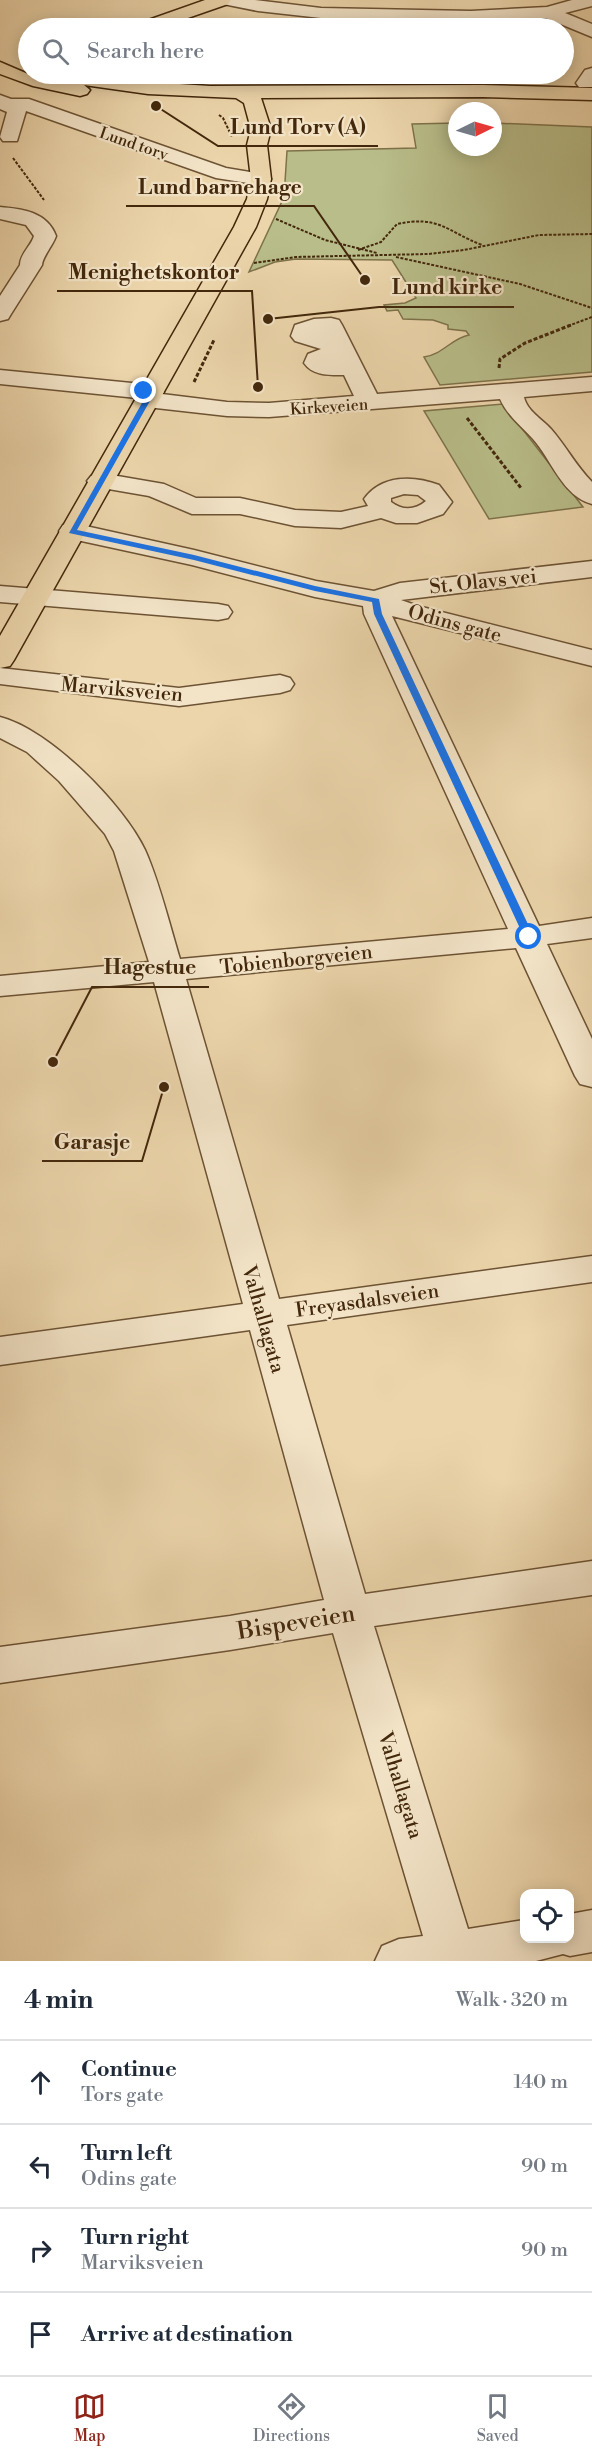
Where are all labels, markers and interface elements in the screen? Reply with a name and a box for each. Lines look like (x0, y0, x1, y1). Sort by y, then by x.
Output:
search box (18, 18, 574, 84)
icon: search (39, 35, 72, 68)
text: Search here (87, 38, 204, 65)
north arrow (448, 102, 502, 156)
callout: Lund Torv (A) (218, 107, 378, 146)
text: Lund Torv (A) (230, 115, 366, 141)
street label: Lund torv (97, 123, 172, 165)
callout: Lund barnehage (126, 167, 314, 206)
text: Lund barnehage (138, 175, 302, 201)
callout: Menighetskontor (57, 252, 252, 291)
text: Menighetskontor (68, 260, 240, 286)
callout: Lund kirke (379, 268, 514, 307)
text: Lund kirke (392, 275, 502, 301)
route end (130, 377, 156, 403)
street label: Kirkeveien (289, 394, 369, 420)
street label: St. Olavs vei (428, 564, 539, 601)
street label: Odins gate (405, 600, 504, 649)
street label: Marviksveien (60, 673, 184, 708)
route start (515, 923, 541, 949)
street label: Tobienborgveien (219, 940, 374, 981)
callout: Hagestue (92, 948, 209, 987)
text: Hagestue (104, 955, 196, 981)
callout: Garasje (42, 1122, 142, 1161)
text: Garasje (54, 1130, 130, 1156)
street label: Valhallagata (235, 1262, 290, 1377)
street label: Freyasdalsveien (294, 1279, 441, 1324)
street label: Bispeveien (234, 1599, 357, 1647)
street label: Valhallagata (371, 1728, 428, 1843)
map controls (520, 1889, 574, 1943)
button: locate (520, 1889, 574, 1943)
text: 4 min (24, 1984, 94, 2016)
text: Walk · 320 m (456, 1988, 568, 2013)
text: Continue (81, 2056, 177, 2083)
icon: ahead (24, 2066, 57, 2099)
text: 140 m (513, 2070, 568, 2095)
text: Tors gate (81, 2083, 164, 2108)
text: Turn left (81, 2140, 172, 2167)
icon: left (24, 2150, 57, 2183)
text: 90 m (521, 2154, 568, 2179)
text: Odins gate (81, 2167, 177, 2192)
text: Turn right (81, 2224, 189, 2251)
icon: right (24, 2234, 57, 2267)
text: 90 m (521, 2238, 568, 2263)
text: Marviksveien (81, 2251, 204, 2276)
icon: arrive (24, 2318, 57, 2351)
text: Arrive at destination (81, 2321, 293, 2348)
tab: Map (73, 2390, 106, 2446)
tab: Directions (253, 2390, 330, 2446)
tab: Saved (477, 2390, 519, 2446)

